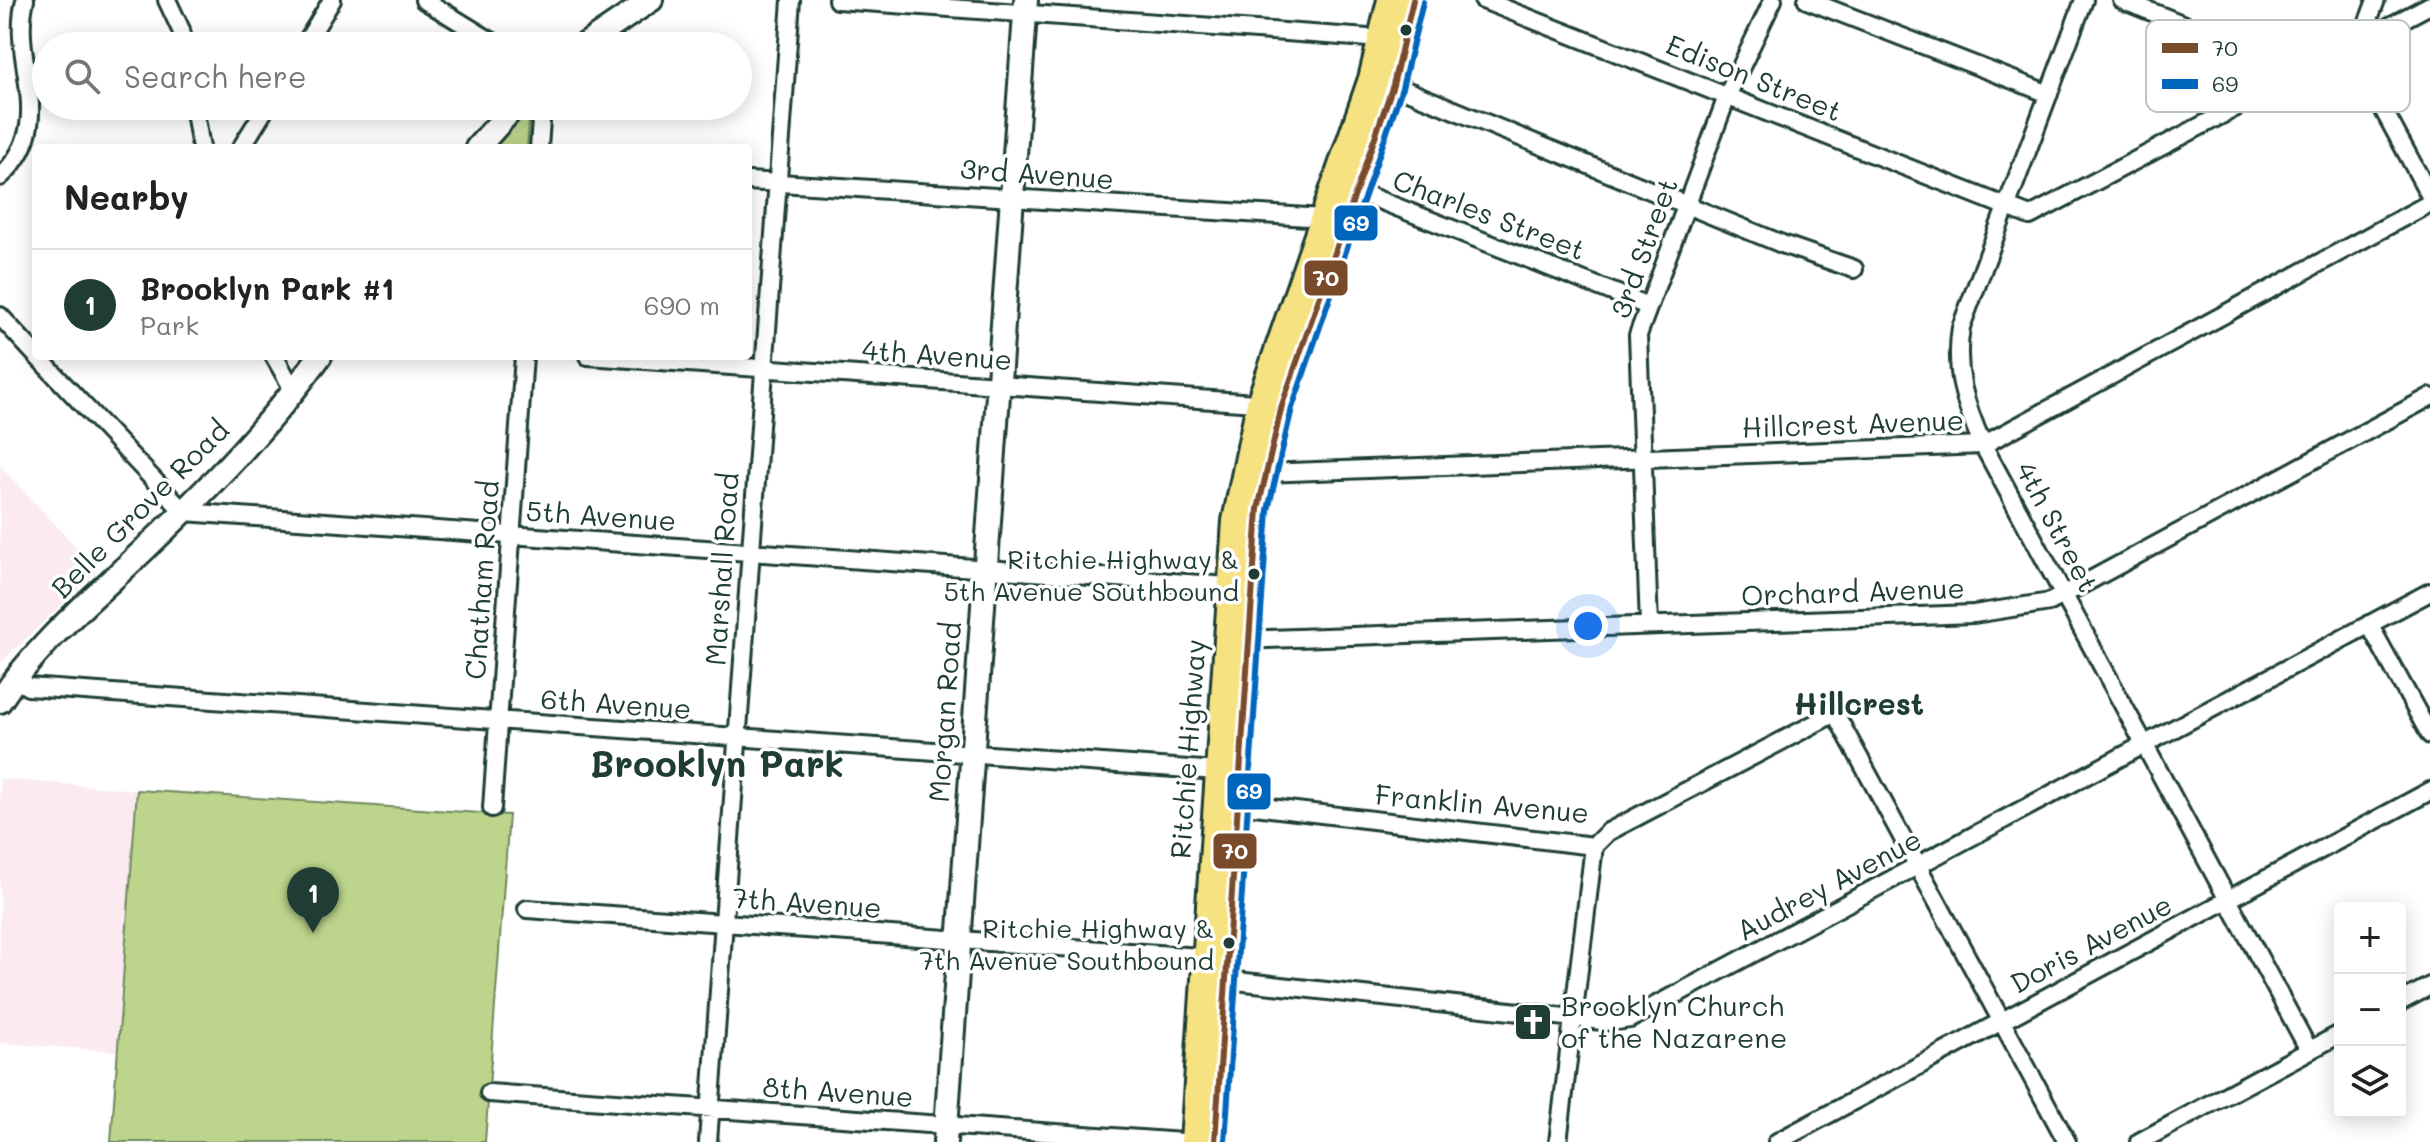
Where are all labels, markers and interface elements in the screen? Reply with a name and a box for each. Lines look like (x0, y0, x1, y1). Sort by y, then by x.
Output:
legend (2146, 20, 2410, 112)
unlabelled marker (1398, 22, 1414, 38)
street label: Edison Street (1661, 26, 1847, 129)
search box (32, 32, 752, 120)
text: 70 (2212, 33, 2238, 62)
icon: search (60, 54, 104, 98)
text: Search here (124, 56, 307, 96)
text: 69 (2212, 69, 2238, 98)
street label: 3rd Avenue (959, 150, 1115, 196)
street label: Charles Street (1388, 161, 1591, 267)
street label: 3rd Street (1601, 173, 1685, 323)
text: Nearby (64, 174, 189, 219)
line badge: 69 (1333, 204, 1379, 242)
text: 69 (1343, 208, 1369, 237)
line badge: 70 (1303, 259, 1349, 297)
text: 70 (1313, 263, 1339, 292)
text: Brooklyn Park #1 (140, 268, 394, 308)
text: 1 (84, 288, 96, 322)
text: 690 m (644, 288, 720, 322)
text: Park (140, 308, 199, 342)
street label: 4th Avenue (861, 331, 1013, 377)
street label: Hillcrest Avenue (1741, 401, 1965, 445)
street label: Belle Grove Road (43, 412, 236, 605)
street label: 4th Street (2009, 455, 2107, 598)
street label: Marshall Road (696, 471, 746, 667)
street label: Chatham Road (456, 479, 506, 681)
street label: 5th Avenue (525, 492, 677, 538)
place label: Ritchie Highway & 5th Avenue Southbound (944, 542, 1239, 608)
marker: Ritchie Highway & 5th Avenue Southbound (1246, 566, 1262, 582)
street label: Orchard Avenue (1741, 569, 1965, 613)
your location (1568, 606, 1608, 646)
street label: Morgan Road (920, 620, 968, 803)
street label: Ritchie Highway (1161, 638, 1213, 860)
street label: 6th Avenue (540, 680, 693, 726)
district label: Hillcrest (1794, 683, 1924, 723)
district label: Brooklyn Park (590, 739, 844, 787)
line badge: 69 (1226, 772, 1272, 811)
text: 69 (1236, 776, 1262, 805)
street label: Franklin Avenue (1374, 776, 1590, 830)
street label: Audrey Avenue (1730, 820, 1927, 948)
line badge: 70 (1212, 832, 1258, 870)
text: 70 (1222, 836, 1248, 865)
pin: 1 (287, 867, 339, 933)
street label: 7th Avenue (731, 879, 883, 925)
street label: Doris Avenue (2004, 885, 2178, 1001)
map controls (2334, 902, 2406, 1118)
button: + (2334, 902, 2406, 974)
place label: Ritchie Highway & 7th Avenue Southbound (919, 911, 1214, 977)
marker: Ritchie Highway & 7th Avenue Southbound (1221, 935, 1237, 951)
button: − (2334, 974, 2406, 1046)
place label: Brooklyn Church of the Nazarene (1561, 987, 1787, 1055)
church icon: Brooklyn Church of the Nazarene (1512, 1001, 1554, 1043)
button: layers (2334, 1046, 2406, 1118)
street label: 8th Avenue (762, 1068, 915, 1114)

